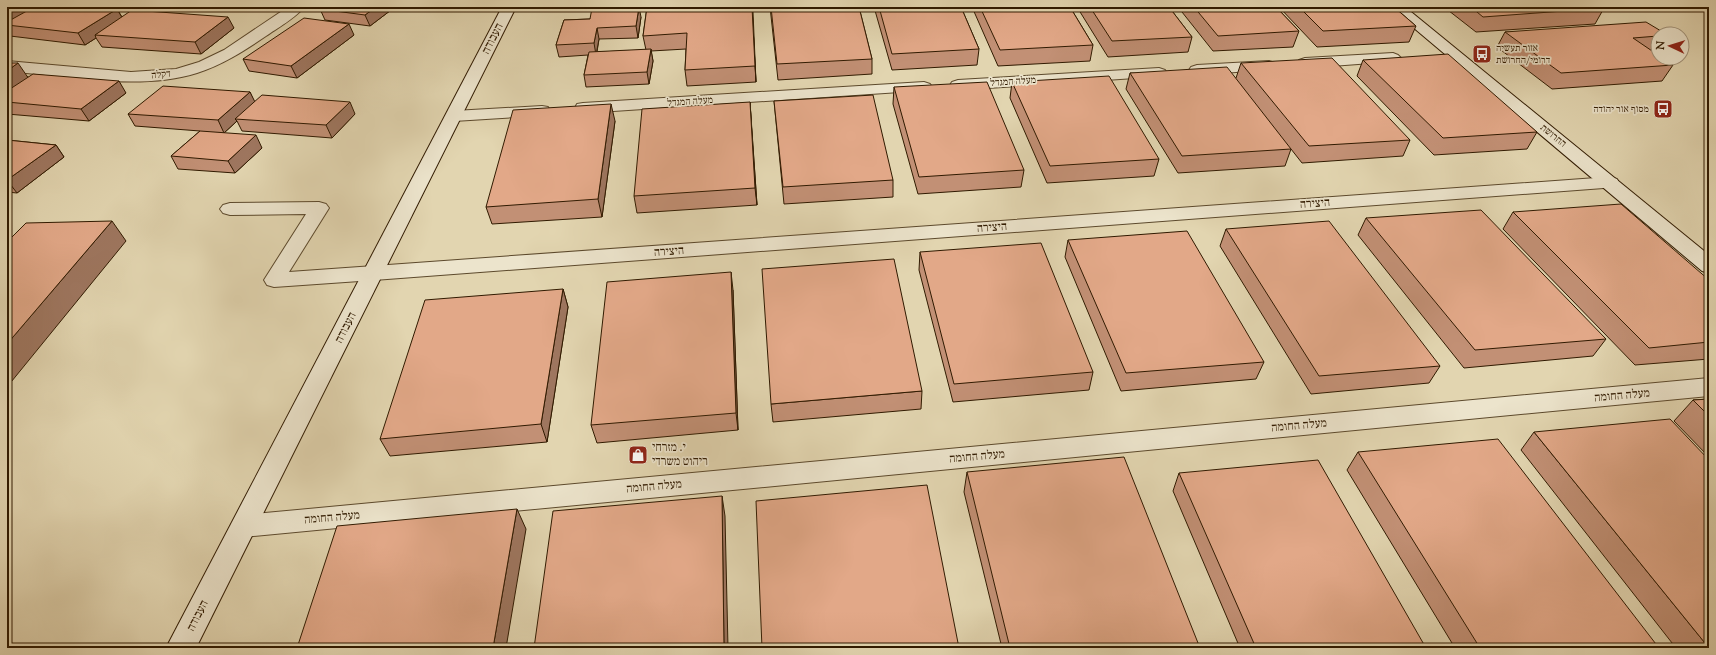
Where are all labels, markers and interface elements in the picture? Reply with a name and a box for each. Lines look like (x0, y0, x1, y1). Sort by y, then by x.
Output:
street label: העבודה (478, 20, 508, 58)
north arrow (1650, 26, 1690, 66)
text: N (1653, 40, 1669, 51)
place label: אזור תעשיה דרומי/החרושת (1496, 41, 1551, 68)
bus stop icon: אזור תעשיה דרומי/החרושת (1471, 43, 1493, 65)
street label: דקלה (150, 66, 172, 83)
street label: מעלה המגדל (990, 73, 1036, 91)
street label: מעלה המגדל (667, 93, 713, 111)
bus stop icon: מסוף אור יהודה (1652, 98, 1674, 120)
place label: מסוף אור יהודה (1593, 102, 1649, 117)
street label: החרושת (1537, 121, 1569, 151)
street label: היצירה (1299, 194, 1331, 214)
street label: היצירה (976, 218, 1008, 238)
street label: היצירה (653, 242, 685, 262)
street label: העבודה (331, 309, 361, 347)
street label: מעלה החומה (1593, 385, 1651, 407)
street label: מעלה החומה (1270, 415, 1328, 437)
place label: י. מזרחי ריהוט משרדי (652, 439, 708, 471)
shop icon: י. מזרחי ריהוט משרדי (627, 444, 649, 466)
street label: מעלה החומה (948, 446, 1006, 468)
street label: מעלה החומה (625, 476, 683, 498)
street label: מעלה החומה (303, 507, 361, 529)
street label: העבודה (183, 597, 213, 635)

